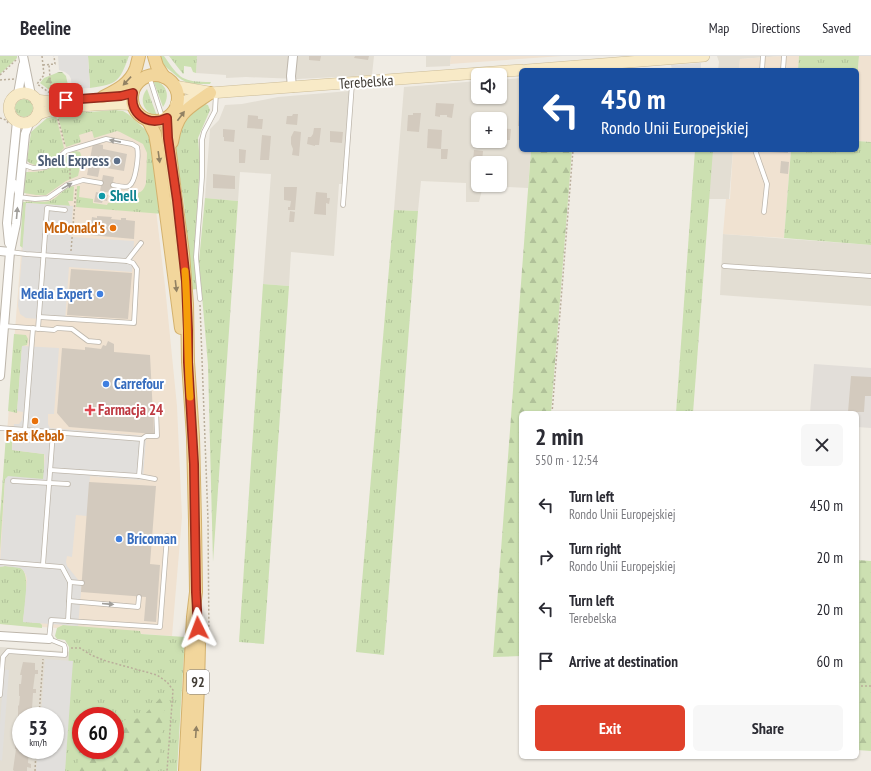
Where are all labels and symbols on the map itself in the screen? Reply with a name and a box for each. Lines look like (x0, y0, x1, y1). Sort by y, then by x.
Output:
street label: Terebelska (338, 70, 394, 93)
one-way arrow (122, 76, 132, 86)
pin (49, 83, 83, 117)
one-way arrow (177, 111, 185, 121)
one-way arrow (109, 137, 121, 143)
place label: Shell Express (38, 151, 109, 170)
one-way arrow (156, 151, 162, 163)
marker: Shell Express (112, 156, 122, 166)
one-way arrow (61, 182, 73, 189)
place label: Shell (110, 186, 137, 205)
marker: Shell (97, 191, 107, 201)
one-way arrow (13, 207, 20, 219)
place label: McDonald's (44, 218, 105, 237)
marker: McDonald's (108, 223, 118, 233)
one-way arrow (172, 280, 179, 292)
place label: Media Expert (21, 284, 93, 303)
marker: Media Expert (95, 289, 105, 299)
place label: Carrefour (114, 374, 165, 393)
marker: Carrefour (101, 379, 111, 389)
place label: Farmacja 24 (98, 400, 163, 419)
marker: Farmacja 24 (85, 405, 95, 415)
marker: Fast Kebab (30, 416, 40, 426)
place label: Fast Kebab (6, 426, 64, 445)
place label: Bricoman (127, 529, 177, 548)
marker: Bricoman (114, 534, 124, 544)
one-way arrow (102, 601, 114, 607)
position arrow (177, 607, 219, 649)
road number: 92 (187, 670, 209, 694)
speed limit sign: 60 (72, 707, 124, 759)
one-way arrow (193, 726, 200, 738)

